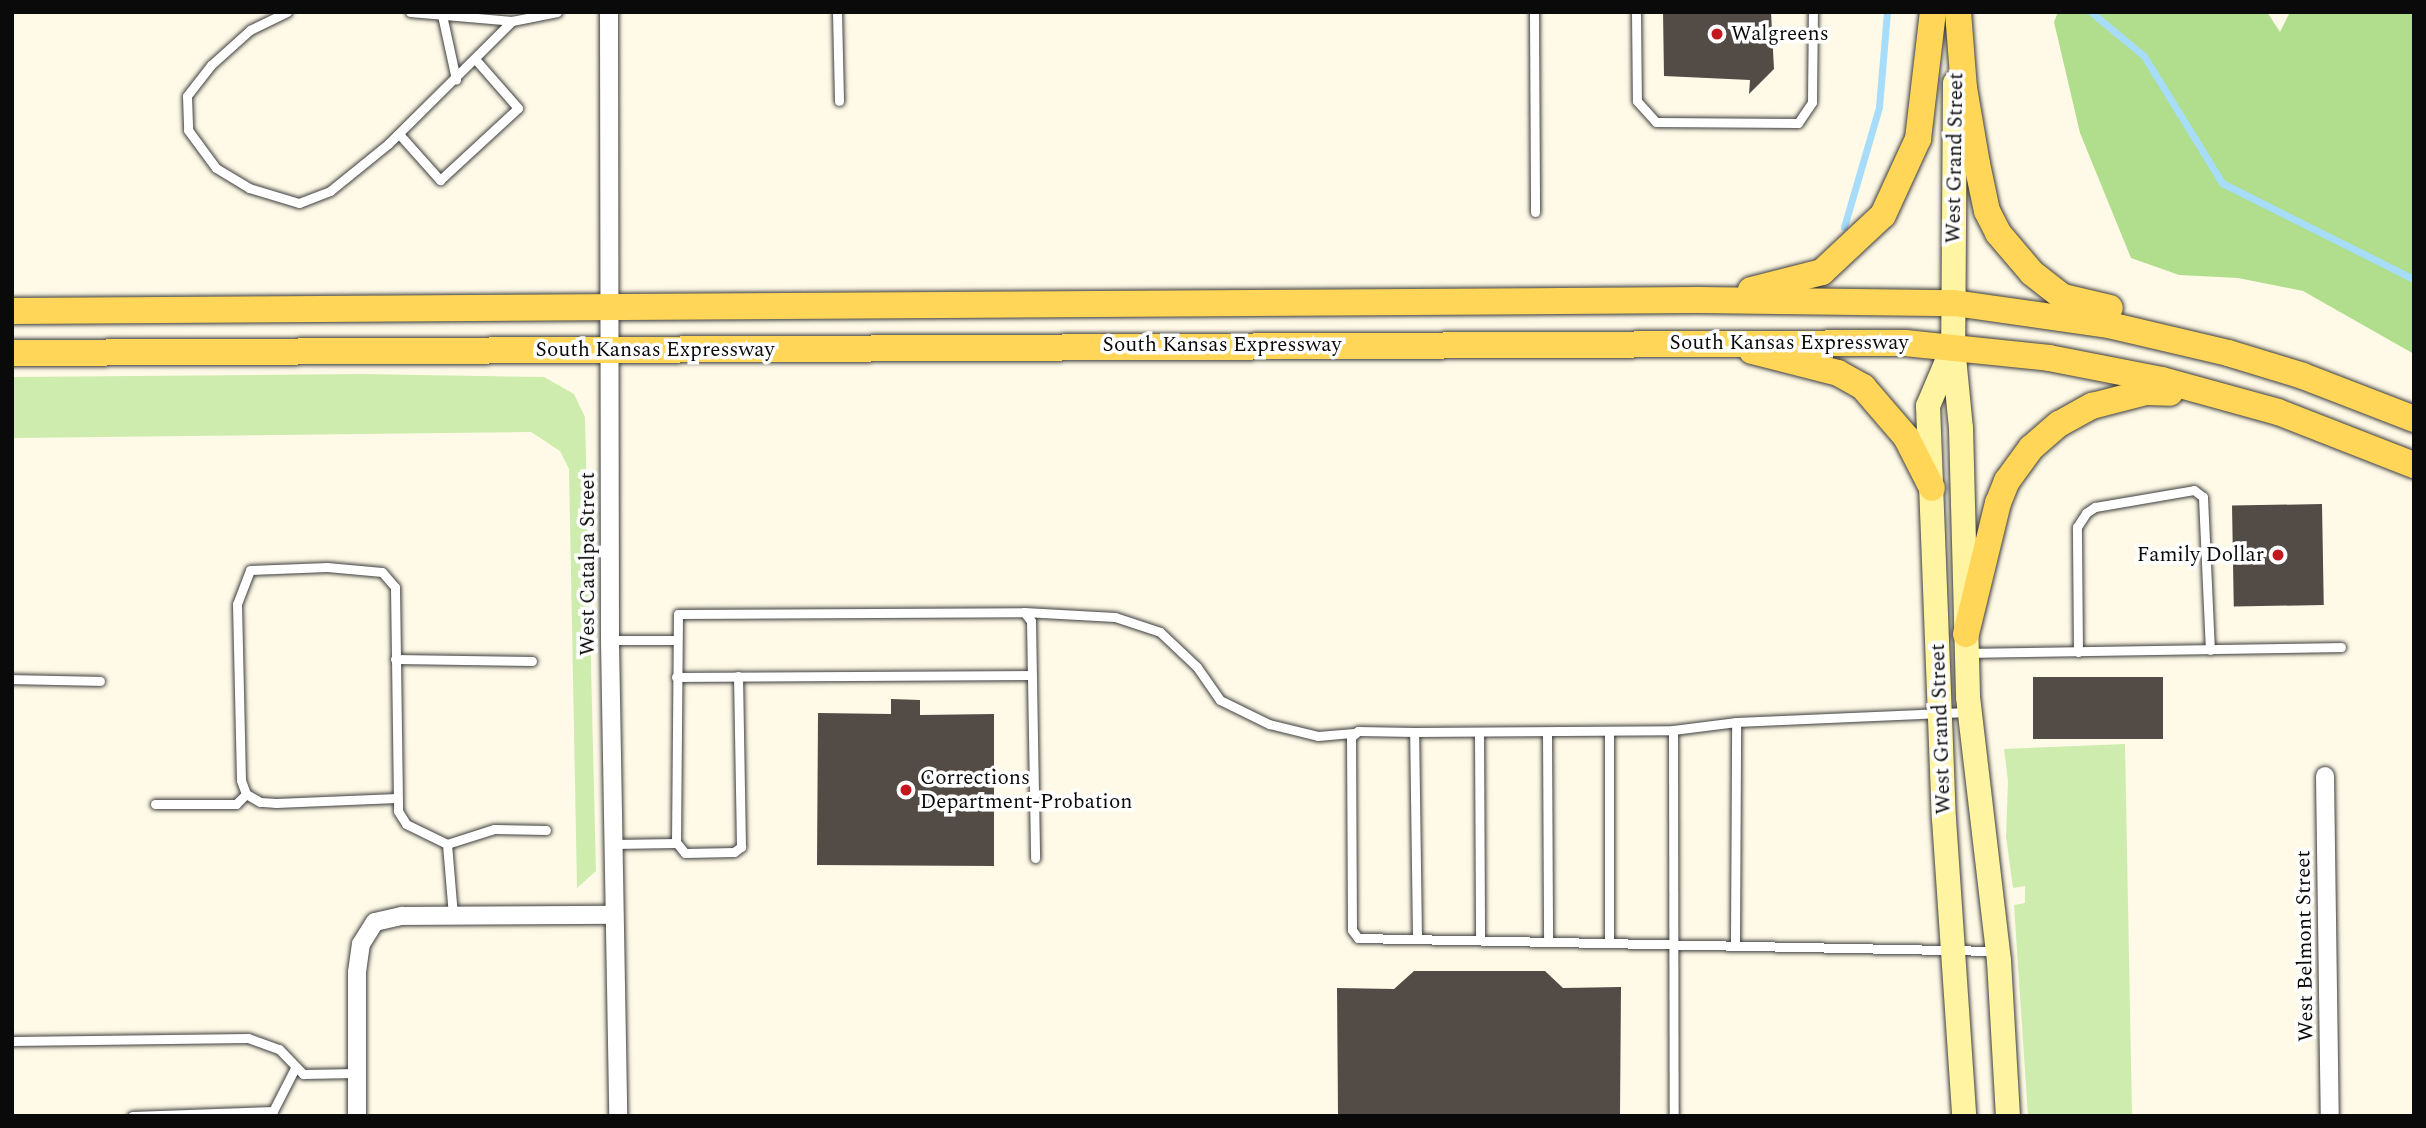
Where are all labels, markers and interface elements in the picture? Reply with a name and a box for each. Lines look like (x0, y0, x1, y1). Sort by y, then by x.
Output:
place label: Walgreens (1731, 21, 1829, 47)
marker: Walgreens (1709, 26, 1725, 42)
street label: West Grand Street (1941, 72, 1969, 244)
street label: South Kansas Expressway (1670, 330, 1908, 356)
street label: South Kansas Expressway (1103, 332, 1341, 358)
street label: South Kansas Expressway (536, 337, 774, 363)
street label: West Catalpa Street (575, 472, 601, 656)
place label: Family Dollar (2137, 542, 2264, 568)
marker: Family Dollar (2270, 547, 2286, 563)
street label: West Grand Street (1925, 643, 1957, 815)
place label: Corrections Department-Probation (920, 765, 1132, 815)
marker: Corrections Department-Probation (898, 782, 914, 798)
street label: West Belmont Street (2291, 850, 2319, 1042)

